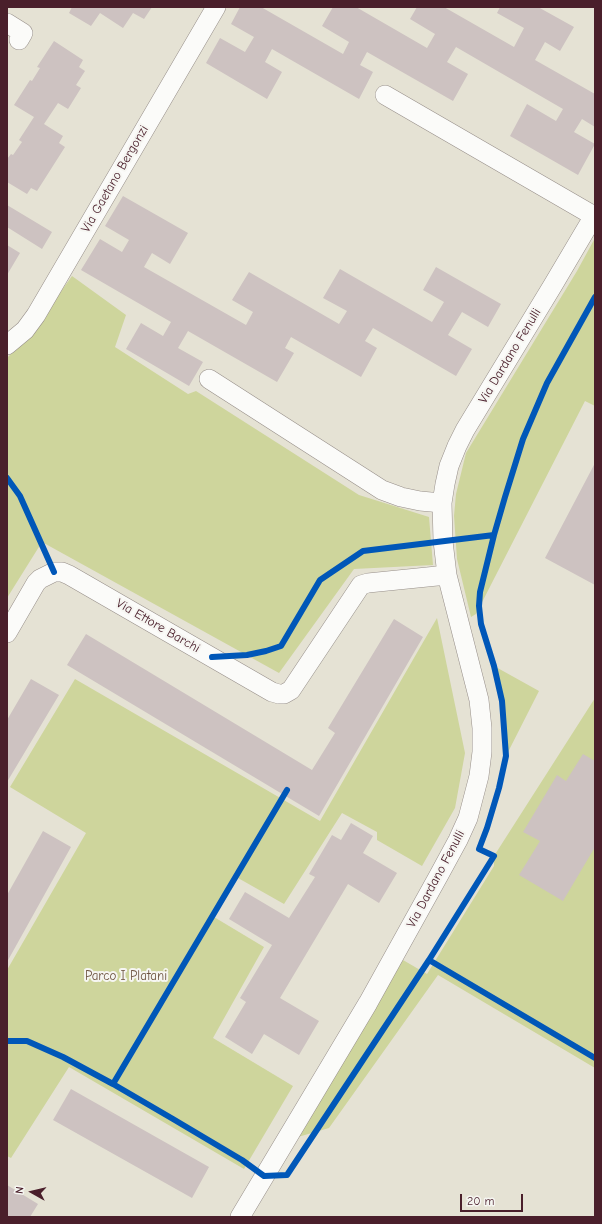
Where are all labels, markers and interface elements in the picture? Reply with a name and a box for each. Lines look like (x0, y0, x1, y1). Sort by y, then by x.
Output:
street label: Via Gaetano Bergonzi (78, 123, 152, 235)
street label: Via Dardano Fenulli (475, 306, 545, 406)
street label: Via Ettore Barchi (113, 596, 203, 656)
street label: Via Dardano Fenulli (404, 827, 468, 931)
park label: Parco I Platani (85, 968, 167, 984)
north arrow (12, 1172, 52, 1212)
text: N (13, 1186, 27, 1195)
scale bar (462, 1186, 525, 1212)
text: 20 m (467, 1194, 495, 1208)

